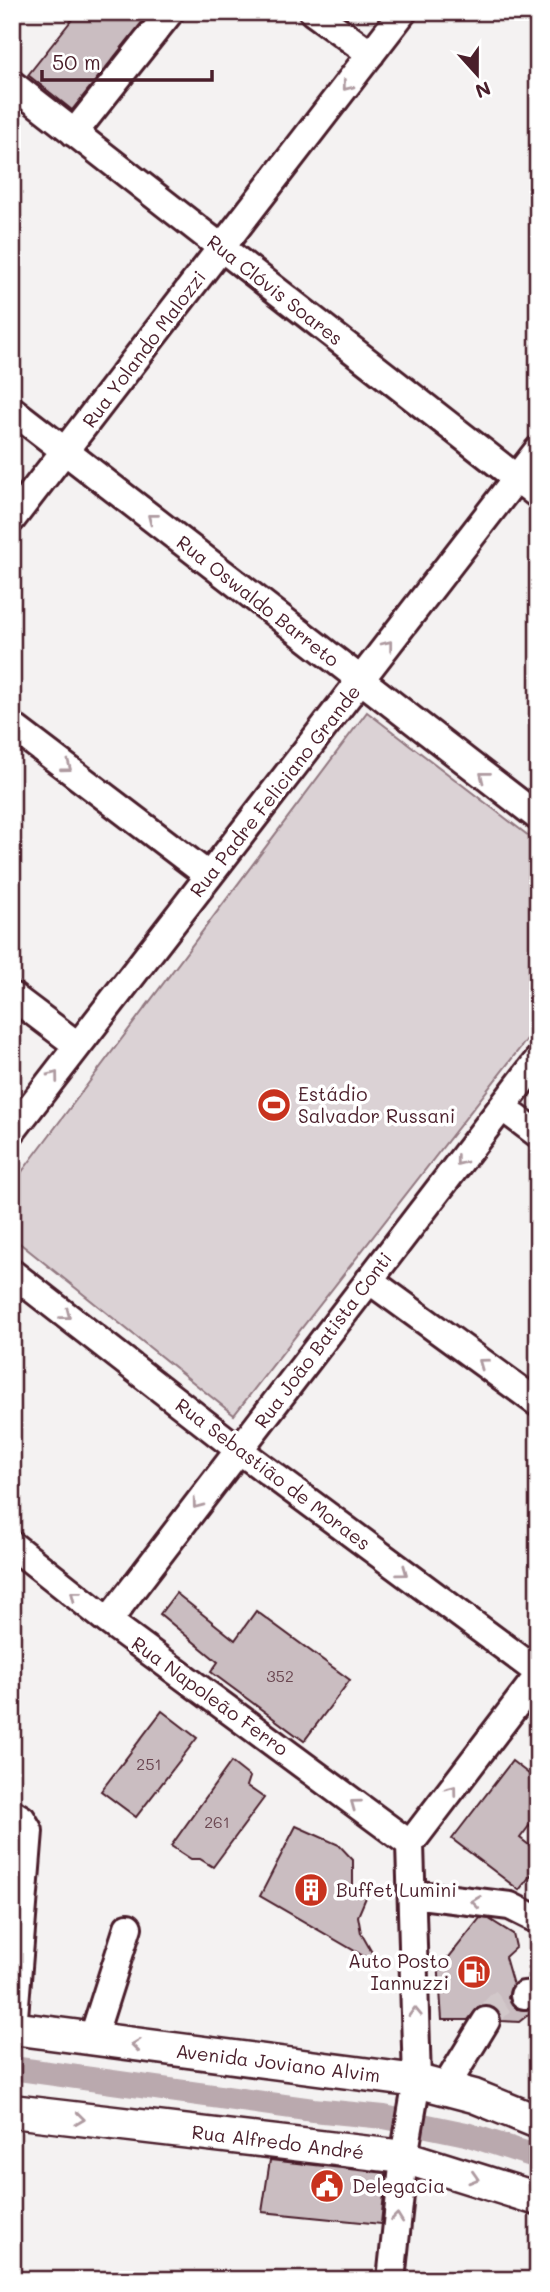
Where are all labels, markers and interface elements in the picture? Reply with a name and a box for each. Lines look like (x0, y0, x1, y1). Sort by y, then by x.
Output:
scale bar (42, 38, 212, 82)
north arrow (442, 38, 512, 108)
text: 50 m (52, 48, 101, 75)
text: N (472, 76, 494, 105)
one-way arrow (342, 78, 355, 90)
street label: Rua Clóvis Soares (202, 229, 348, 350)
street label: Rua Yolando Malozzi (76, 265, 211, 432)
one-way arrow (148, 514, 160, 527)
street label: Rua Oswaldo Barreto (172, 529, 345, 672)
one-way arrow (380, 640, 393, 653)
street label: Rua Padre Feliciano Grande (184, 679, 365, 902)
one-way arrow (59, 759, 71, 772)
one-way arrow (479, 771, 491, 784)
one-way arrow (45, 1072, 58, 1084)
place label: Estádio Salvador Russani (298, 1081, 455, 1128)
sports icon: Estádio Salvador Russani (255, 1086, 293, 1124)
one-way arrow (456, 1154, 468, 1166)
street label: Rua João Batista Conti (248, 1247, 397, 1433)
one-way arrow (58, 1306, 71, 1319)
one-way arrow (478, 1359, 491, 1371)
street label: Rua Sebastião de Moraes (171, 1392, 376, 1555)
one-way arrow (193, 1497, 206, 1509)
one-way arrow (395, 1563, 408, 1576)
one-way arrow (70, 1590, 82, 1603)
street label: Rua Napoleão Ferro (127, 1630, 294, 1761)
house number: 352 (266, 1665, 294, 1686)
house number: 251 (136, 1753, 162, 1774)
one-way arrow (443, 1785, 456, 1798)
one-way arrow (351, 1799, 363, 1812)
house number: 261 (204, 1811, 230, 1832)
building icon: Buffet Lumini (292, 1871, 330, 1909)
place label: Buffet Lumini (336, 1877, 457, 1902)
one-way arrow (470, 1895, 482, 1910)
place label: Auto Posto Iannuzzi (348, 1948, 449, 1995)
fuel station icon: Auto Posto Iannuzzi (455, 1953, 493, 1991)
one-way arrow (407, 2007, 422, 2018)
one-way arrow (130, 2038, 142, 2053)
street label: Avenida Joviano Alvim (175, 2038, 382, 2087)
one-way arrow (74, 2112, 86, 2127)
street label: Rua Alfredo André (190, 2119, 366, 2164)
public building icon: Delegacia (308, 2167, 346, 2205)
one-way arrow (467, 2170, 479, 2185)
place label: Delegacia (352, 2173, 445, 2198)
one-way arrow (390, 2212, 405, 2224)

